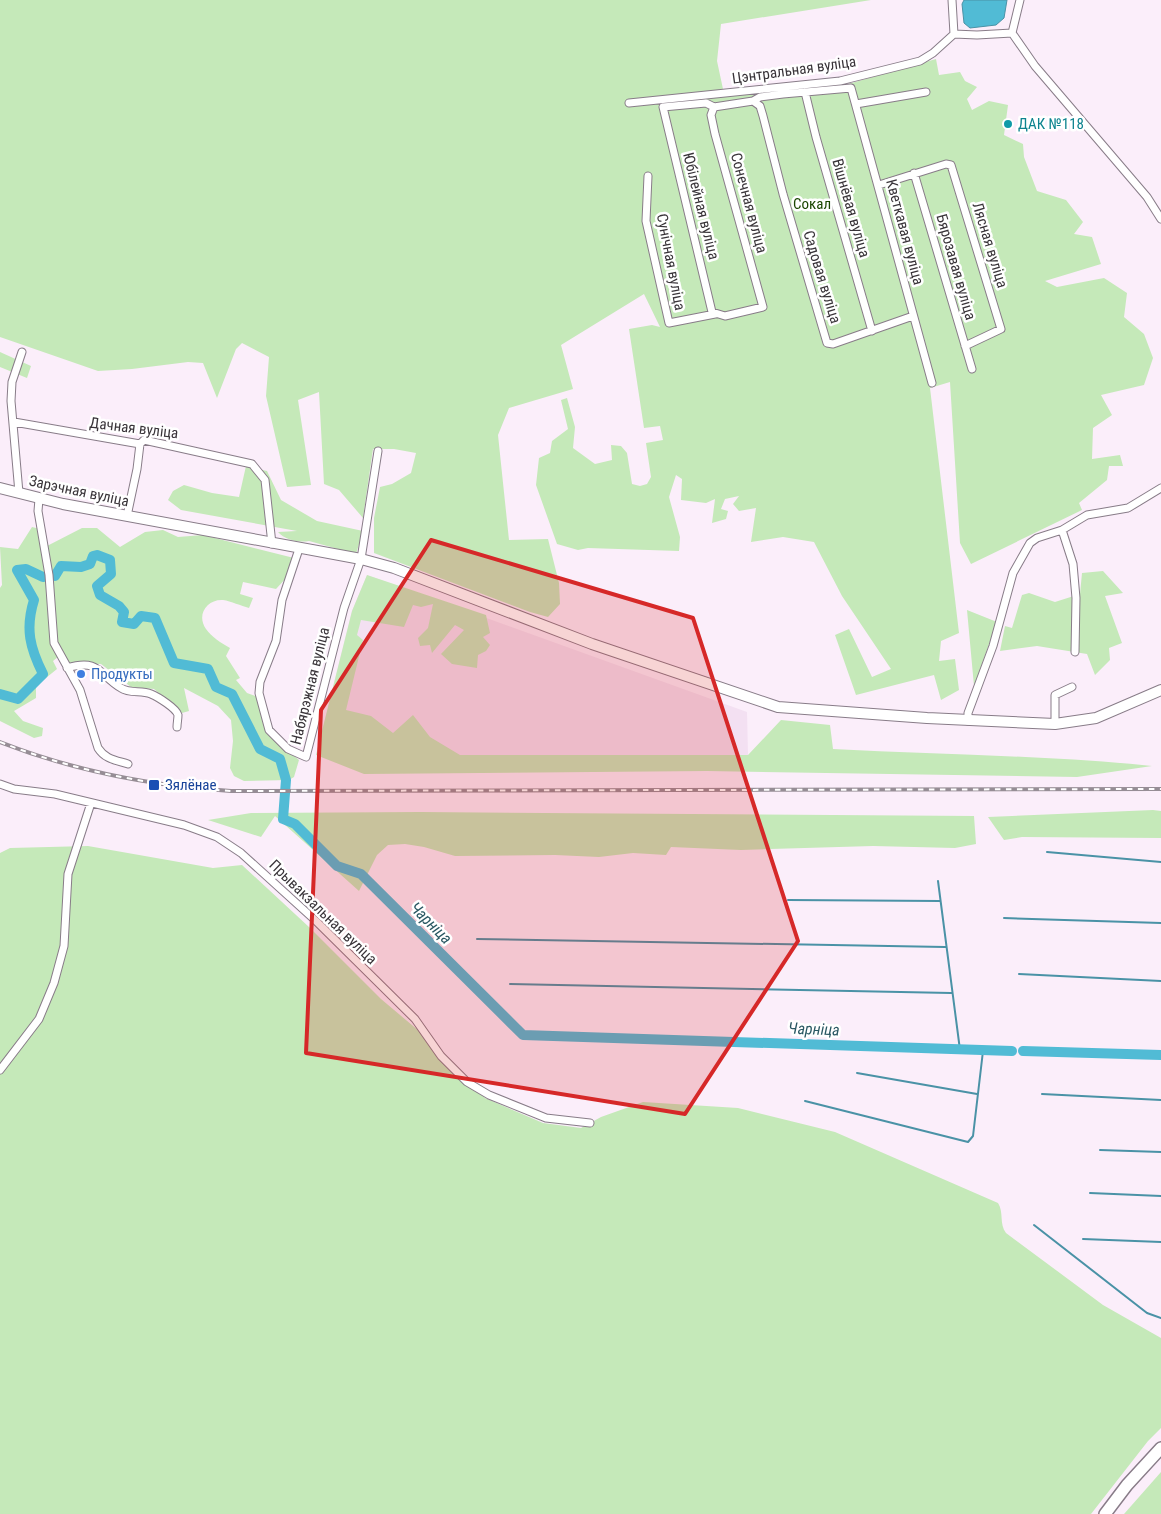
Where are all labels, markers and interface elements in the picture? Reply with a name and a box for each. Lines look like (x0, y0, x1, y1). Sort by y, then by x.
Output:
street label: Цэнтральная вуліца (731, 52, 857, 88)
place label: ДАК №118 (1018, 115, 1084, 133)
marker: ДАК №118 (1002, 118, 1014, 130)
street label: Юбілейная вуліца (679, 151, 723, 261)
street label: Сонечная вуліца (727, 151, 771, 255)
street label: Вішнёвая вуліца (828, 157, 874, 259)
street label: Кветкавая вуліца (882, 177, 928, 287)
park label: Сокал (793, 195, 831, 213)
street label: Лясная вуліца (968, 200, 1012, 290)
street label: Сунічная вуліца (653, 212, 689, 312)
street label: Бярозавая вуліца (932, 212, 980, 322)
street label: Садовая вуліца (799, 228, 845, 326)
street label: Дачная вуліца (89, 414, 179, 442)
street label: Зарэчная вуліца (27, 472, 131, 510)
street label: Набярэжная вуліца (287, 625, 333, 747)
place label: Продукты (91, 665, 153, 683)
marker: Продукты (75, 668, 87, 680)
place label: Зялёнае (165, 776, 217, 794)
marker: Зялёнае (147, 778, 161, 792)
street label: Прывакзальная вуліца (265, 856, 381, 968)
water label: Чарніца (406, 898, 456, 948)
water label: Чарніца (788, 1019, 840, 1039)

